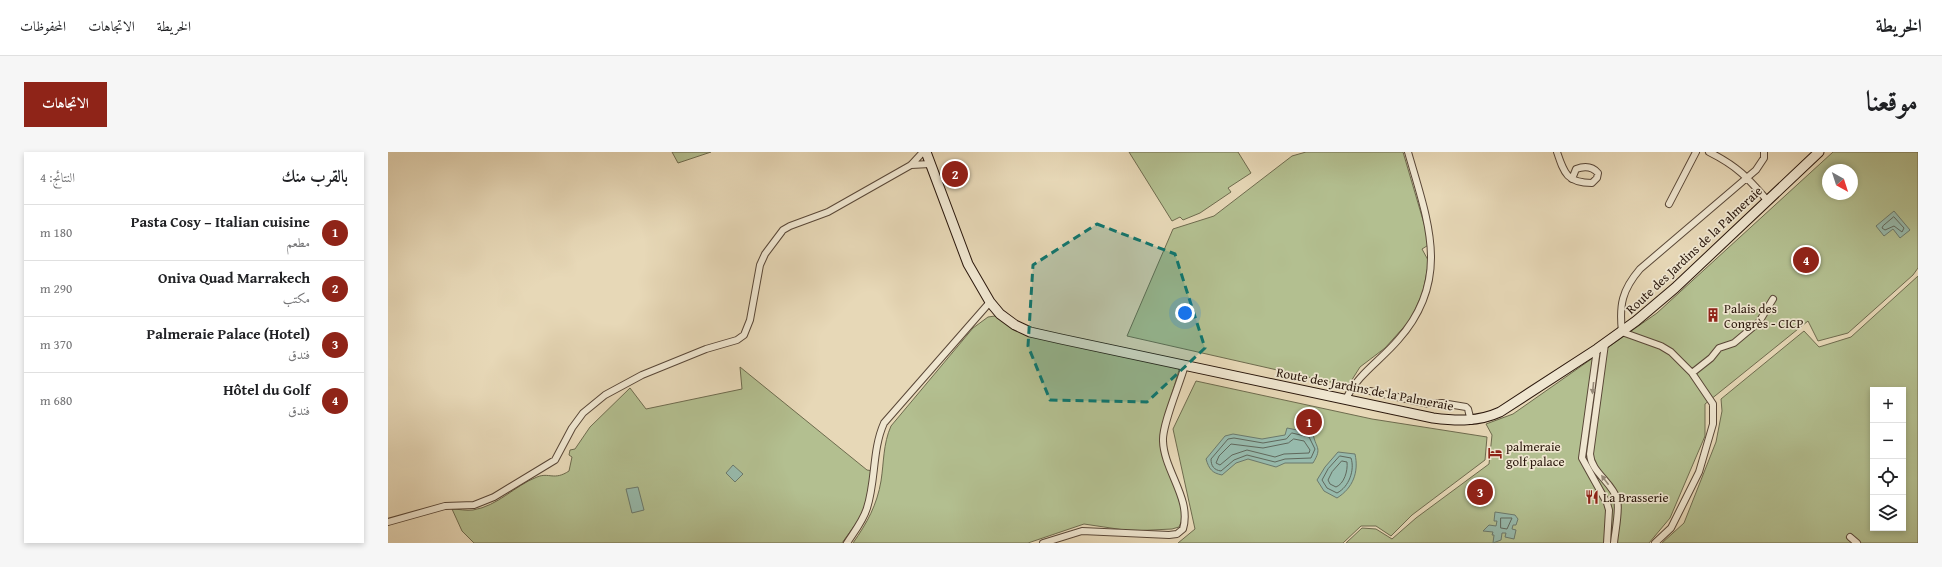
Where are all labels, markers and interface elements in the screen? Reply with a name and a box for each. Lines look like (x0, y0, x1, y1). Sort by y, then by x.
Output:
text: الخريطة (1876, 11, 1922, 39)
text: المحفوظات (20, 16, 66, 36)
text: الاتجاهات (88, 16, 135, 36)
text: الخريطة (157, 16, 191, 36)
text: موقعنا (1866, 80, 1918, 121)
button: الاتجاهات (24, 82, 107, 127)
pin: 2 (942, 159, 968, 189)
text: بالقرب منك (281, 163, 348, 188)
north arrow (1822, 164, 1858, 200)
text: النتائج: 4 (40, 168, 75, 187)
street label: Route des Jardins de la Palmeraie (1622, 182, 1766, 318)
text: Pasta Cosy – Italian cuisine (131, 211, 310, 232)
text: 180 m (40, 223, 72, 242)
text: 1 (332, 223, 338, 242)
text: مطعم (286, 233, 310, 252)
pin: 4 (1793, 245, 1819, 275)
text: Oniva Quad Marrakech (158, 267, 310, 288)
text: 290 m (40, 279, 72, 298)
text: 2 (332, 279, 338, 298)
text: مكتب (283, 289, 310, 308)
place label: Palais des Congrès - CICP (1724, 299, 1803, 333)
your location (1175, 303, 1195, 323)
building icon: Palais des Congrès - CICP (1705, 307, 1721, 323)
text: (Hotel) Palmeraie Palace (146, 323, 310, 344)
text: 370 m (40, 335, 72, 354)
text: 3 (332, 335, 338, 354)
text: فندق (288, 345, 310, 364)
street label: Route des Jardins de la Palmeraie (1275, 362, 1455, 416)
text: Hôtel du Golf (223, 379, 310, 400)
one-way arrow (1590, 382, 1596, 394)
map controls (1870, 387, 1906, 531)
button: + (1870, 387, 1906, 423)
text: 680 m (40, 391, 72, 410)
text: 4 (332, 391, 338, 410)
text: فندق (288, 401, 310, 420)
pin: 1 (1296, 407, 1322, 437)
button: − (1870, 423, 1906, 459)
place label: palmeraie golf palace (1506, 437, 1565, 471)
hotel icon: palmeraie golf palace (1487, 445, 1503, 461)
button: locate (1870, 459, 1906, 495)
one-way arrow (1601, 474, 1609, 485)
pin: 3 (1467, 477, 1493, 507)
place label: La Brasserie (1603, 488, 1669, 507)
restaurant icon: La Brasserie (1584, 489, 1600, 505)
button: layers (1870, 495, 1906, 531)

